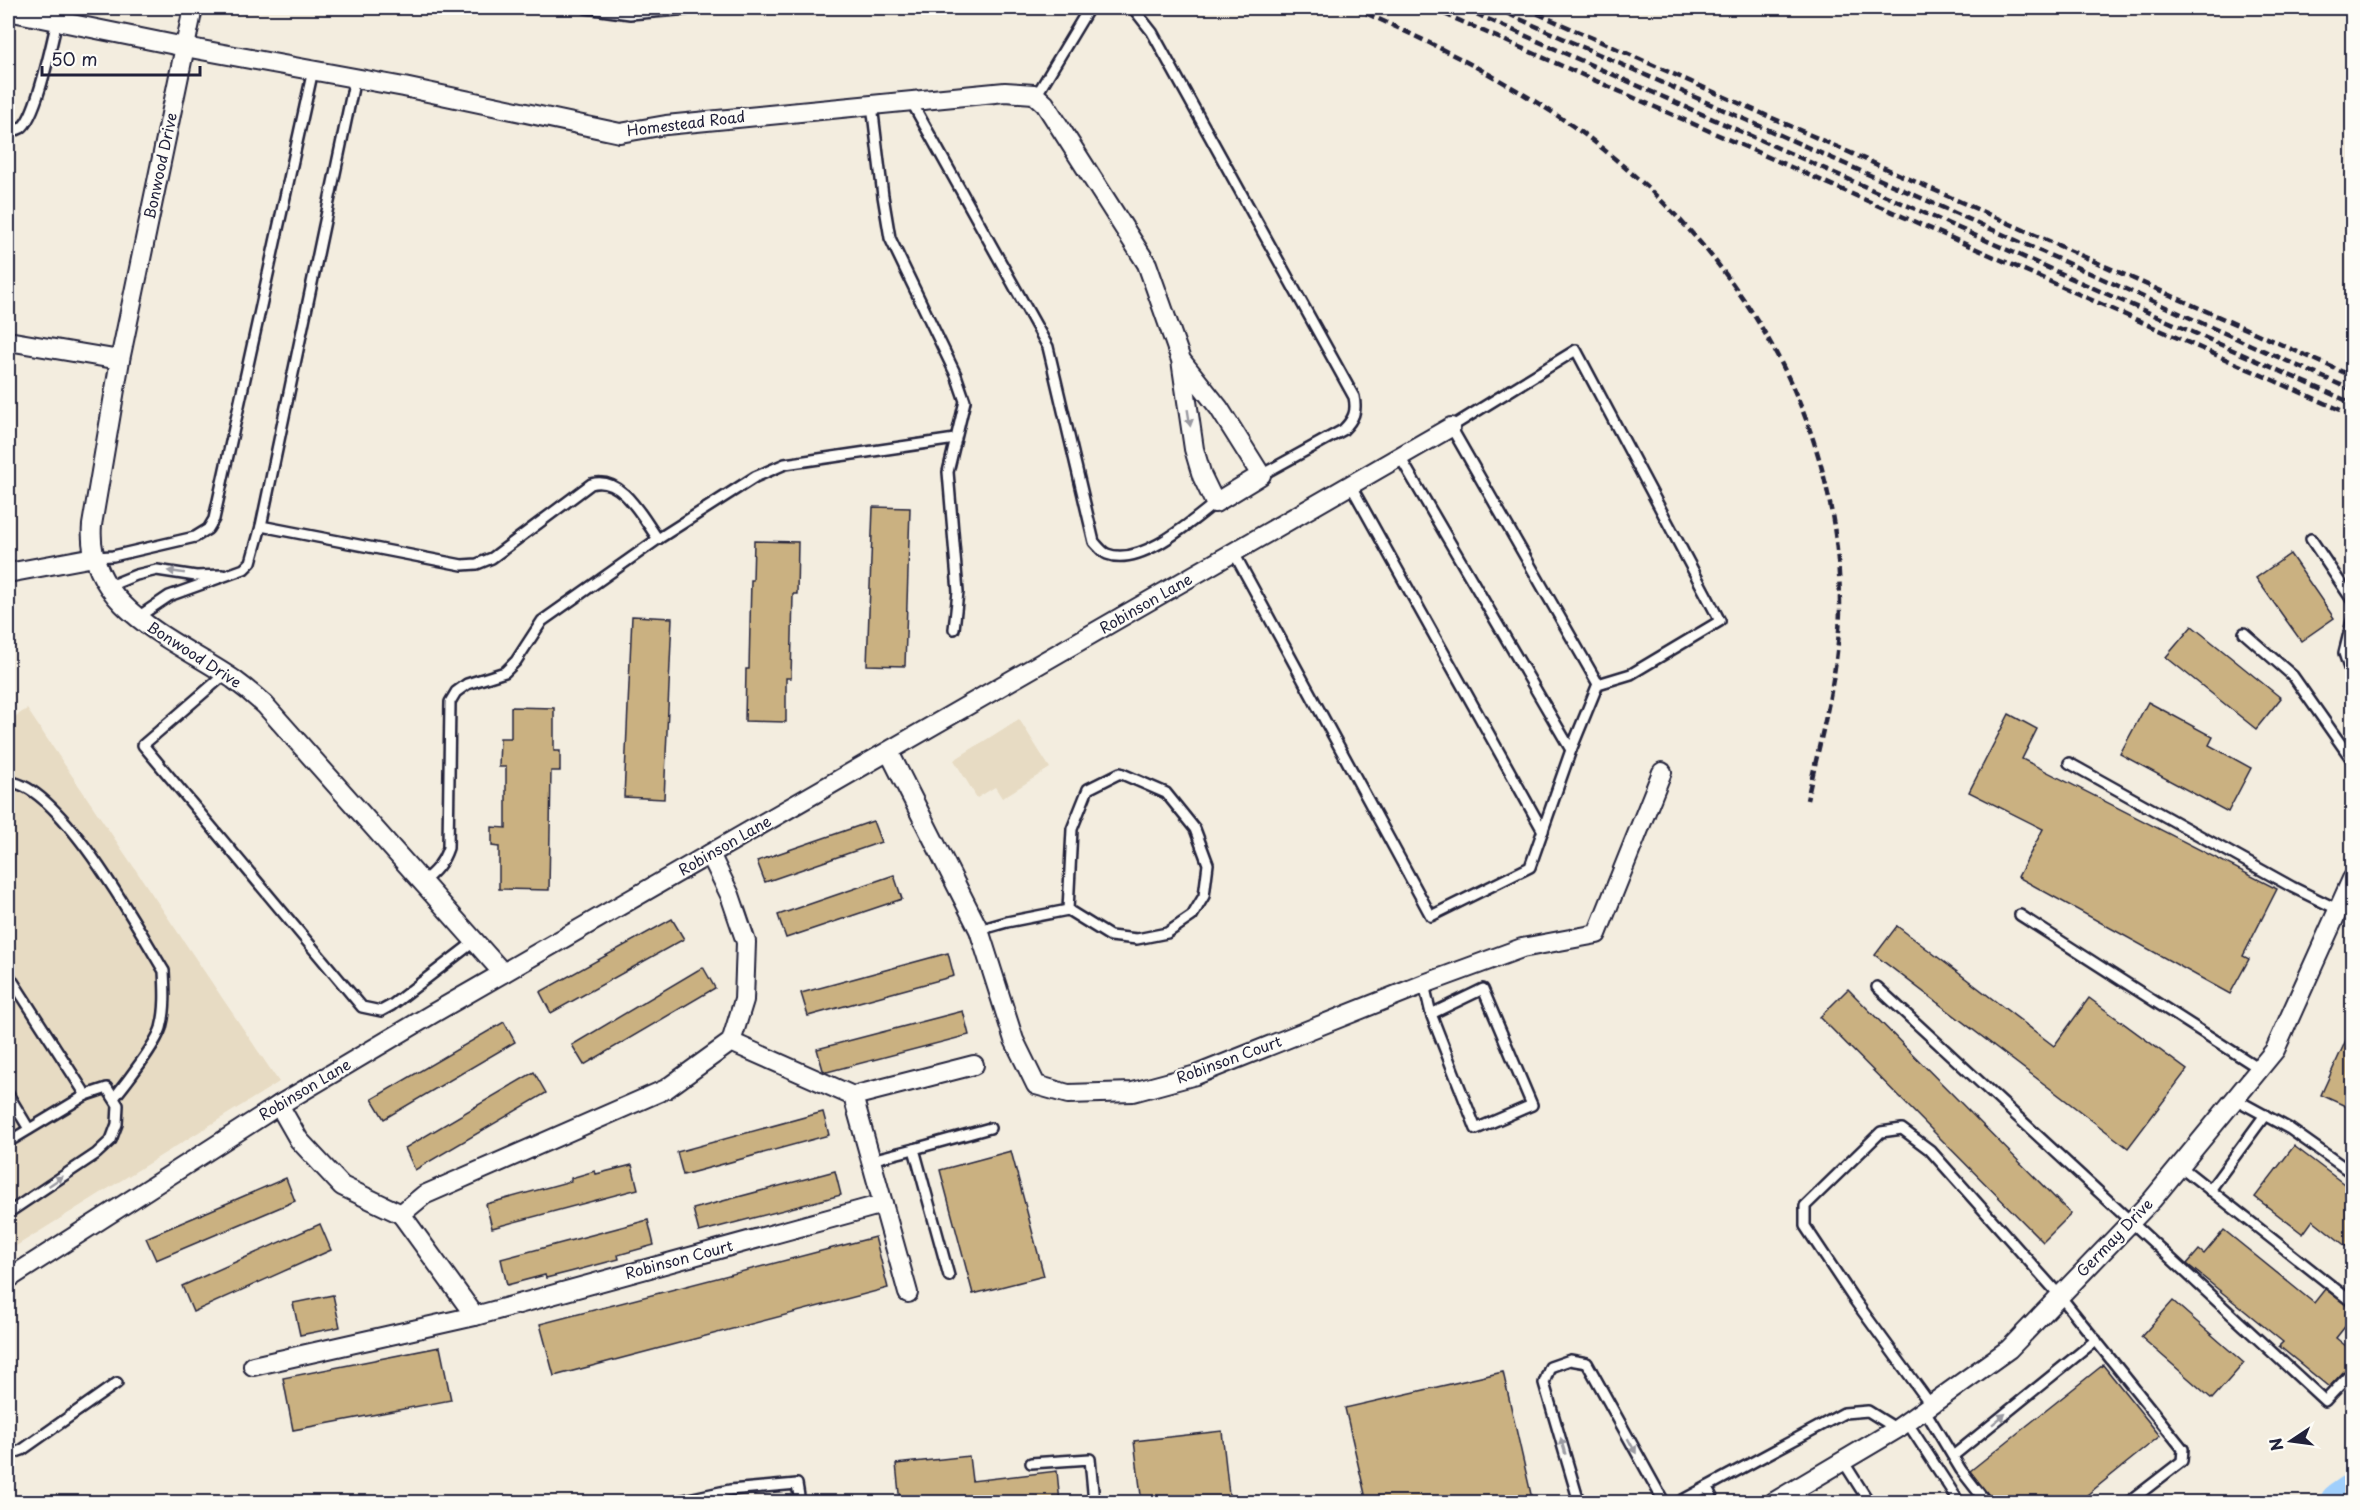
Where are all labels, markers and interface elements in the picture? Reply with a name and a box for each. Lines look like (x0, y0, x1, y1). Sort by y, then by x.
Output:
scale bar (42, 39, 200, 77)
text: 50 m (51, 45, 98, 72)
street label: Homestead Road (625, 104, 746, 141)
street label: Bonwood Drive (137, 110, 182, 221)
one-way arrow (1184, 408, 1193, 427)
street label: Robinson Lane (1094, 567, 1196, 639)
one-way arrow (166, 568, 185, 577)
street label: Bonwood Drive (143, 615, 247, 693)
street label: Robinson Lane (673, 809, 775, 881)
street label: Robinson Court (1172, 1029, 1284, 1088)
street label: Robinson Lane (254, 1052, 355, 1125)
one-way arrow (48, 1176, 64, 1187)
street label: Germay Drive (2070, 1192, 2157, 1281)
street label: Robinson Court (622, 1233, 735, 1284)
north arrow (2261, 1411, 2321, 1471)
one-way arrow (1991, 1414, 2006, 1426)
text: N (2262, 1436, 2289, 1453)
one-way arrow (1558, 1437, 1567, 1455)
one-way arrow (1627, 1437, 1637, 1454)

